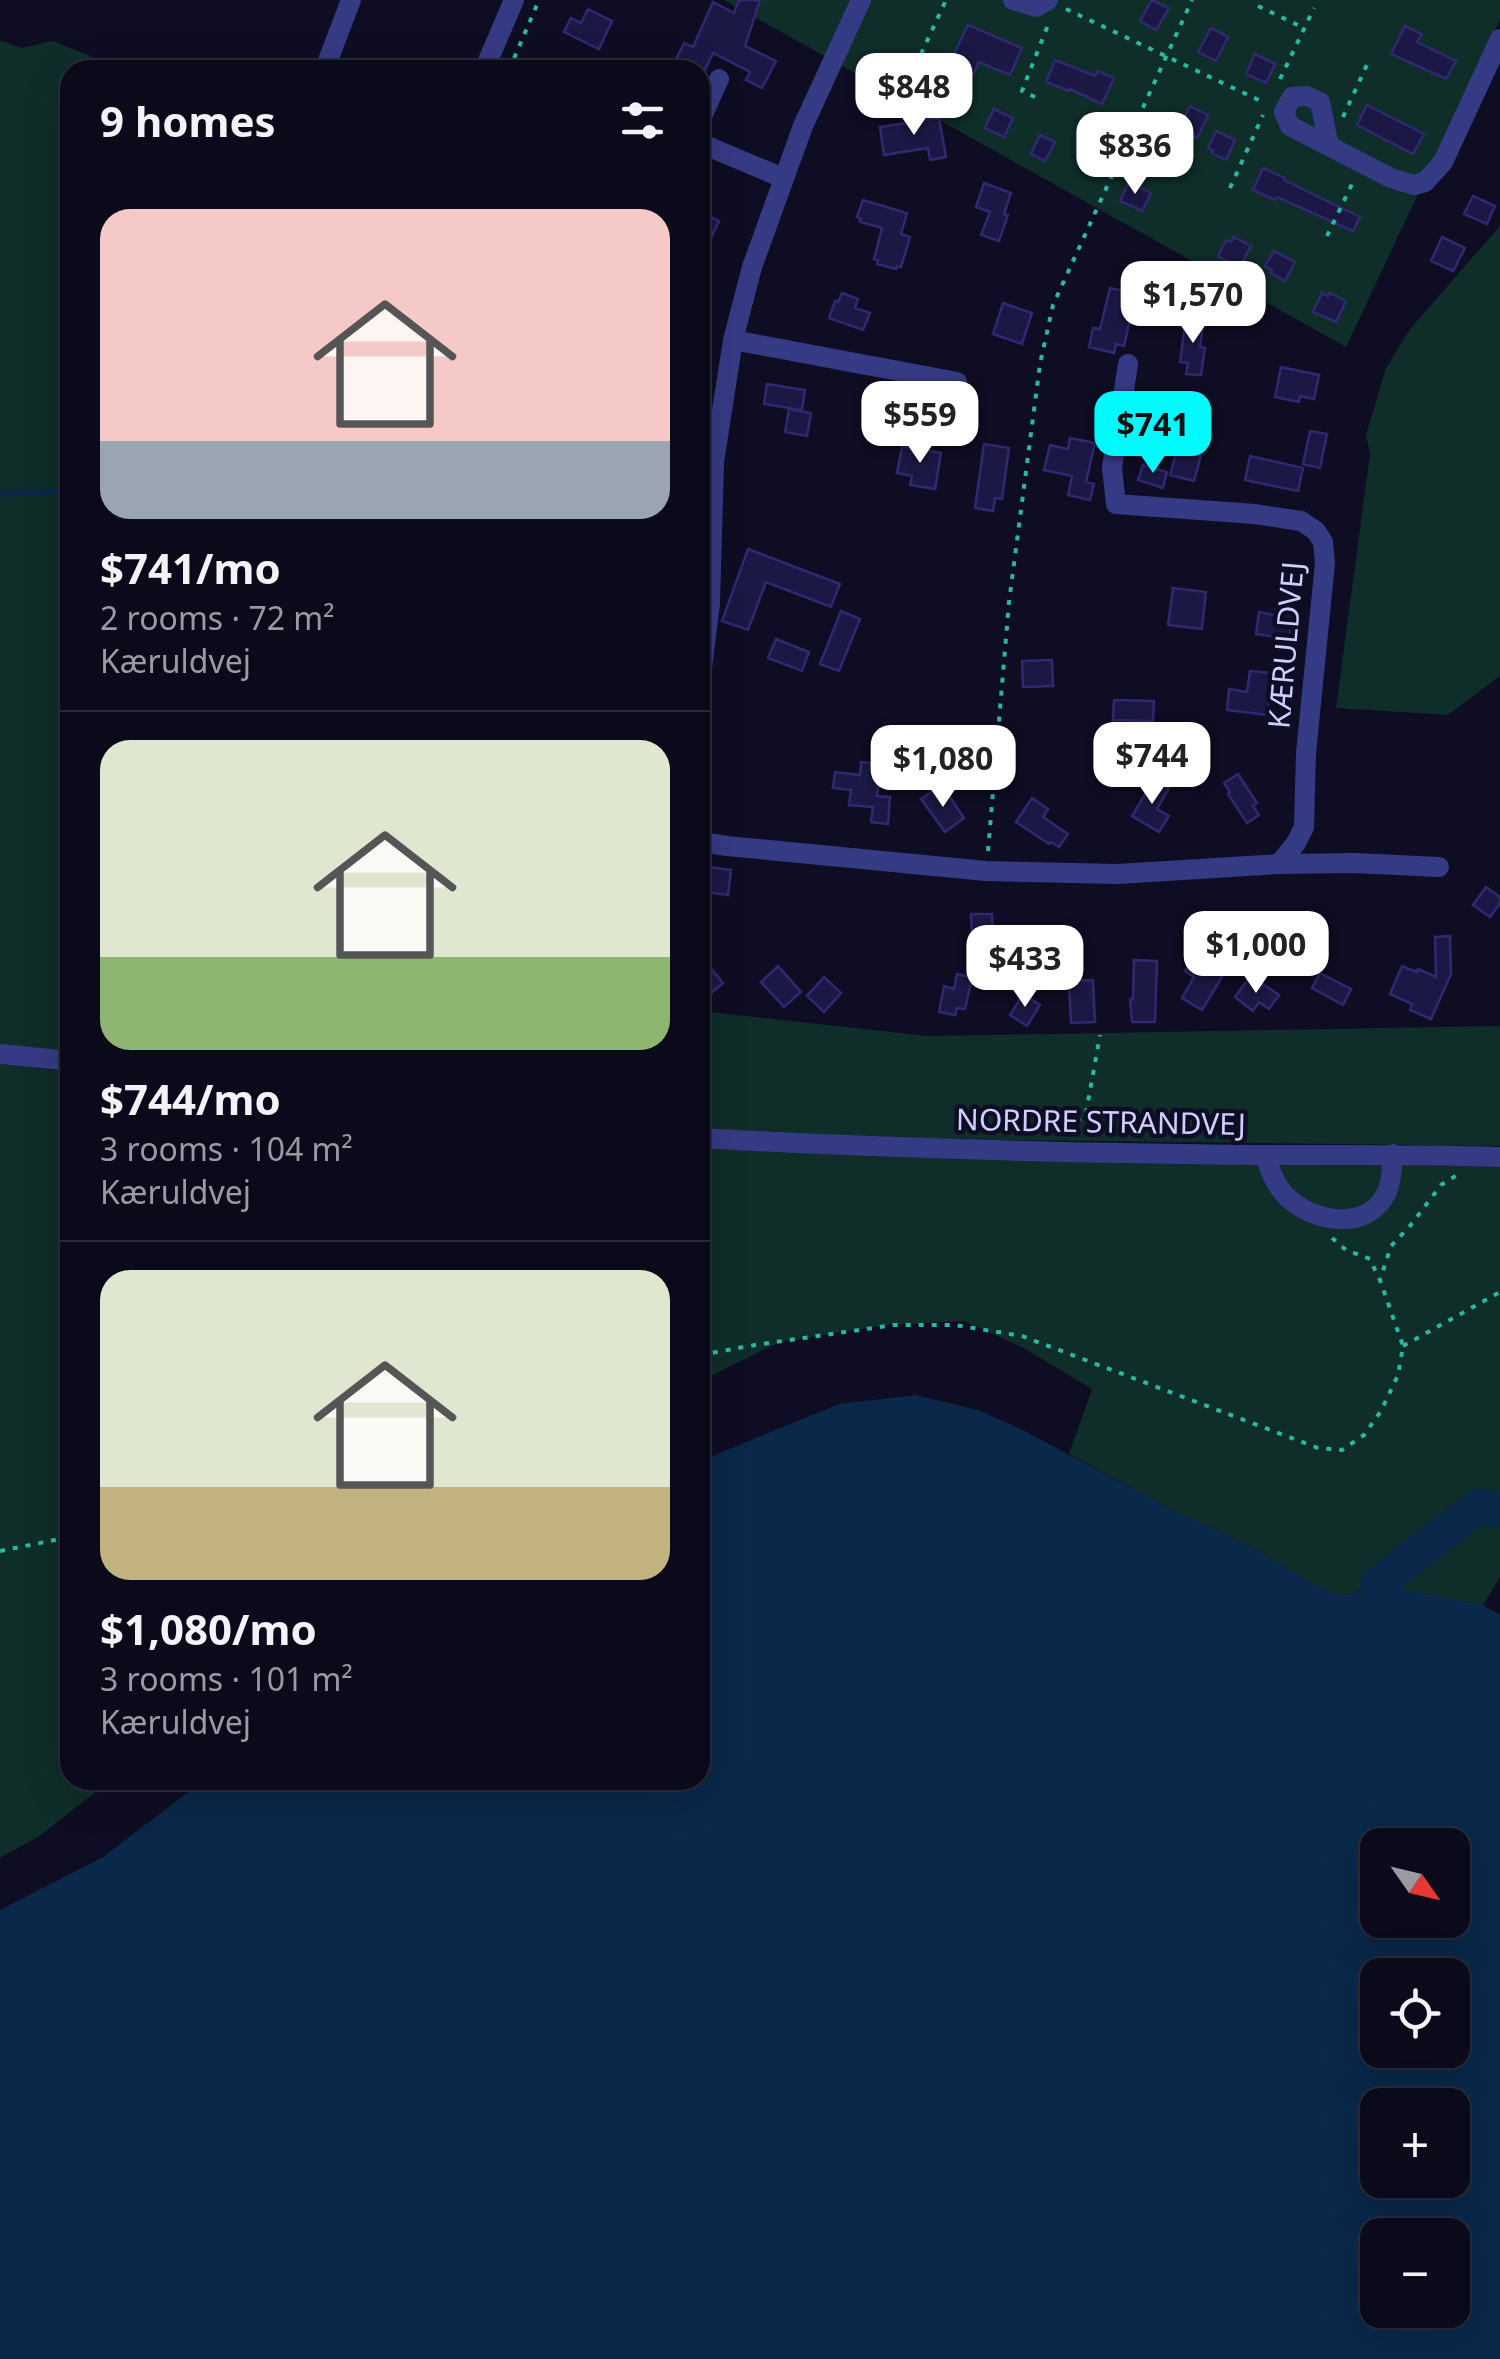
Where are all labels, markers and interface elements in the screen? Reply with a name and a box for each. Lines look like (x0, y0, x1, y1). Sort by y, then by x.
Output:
pin: $848 (855, 53, 973, 138)
text: $848 (877, 64, 951, 107)
text: 9 homes (100, 92, 276, 149)
icon: filters (615, 93, 670, 148)
pin: $836 (1076, 112, 1194, 197)
text: $836 (1098, 123, 1172, 166)
pin: $1,570 (1112, 261, 1274, 346)
text: $1,570 (1143, 272, 1243, 315)
icon: home (295, 274, 475, 454)
pin: $559 (861, 381, 979, 466)
pin: $741 (1094, 391, 1212, 476)
text: $559 (883, 392, 957, 435)
text: $741 (1116, 402, 1190, 445)
text: $741/mo (100, 539, 281, 596)
street label: KÆRULDVEJ (1257, 560, 1313, 730)
text: 2 rooms · 72 m² (100, 596, 334, 639)
text: Kæruldvej (100, 639, 251, 682)
pin: $744 (1093, 722, 1211, 807)
pin: $1,080 (862, 725, 1024, 810)
text: $744 (1115, 733, 1189, 776)
text: $1,080 (893, 736, 993, 779)
icon: home (295, 805, 475, 985)
pin: $1,000 (1175, 911, 1337, 996)
text: $1,000 (1206, 922, 1306, 965)
pin: $433 (966, 925, 1084, 1010)
text: $433 (988, 936, 1062, 979)
text: $744/mo (100, 1070, 281, 1127)
street label: NORDRE STRANDVEJ (956, 1098, 1246, 1144)
text: 3 rooms · 104 m² (100, 1127, 353, 1170)
text: Kæruldvej (100, 1170, 251, 1213)
icon: home (295, 1335, 475, 1515)
text: $1,080/mo (100, 1600, 317, 1657)
text: 3 rooms · 101 m² (100, 1657, 353, 1700)
text: Kæruldvej (100, 1700, 251, 1743)
north arrow (1360, 1828, 1470, 1938)
map controls (1360, 1828, 1470, 2328)
button: locate (1360, 1958, 1470, 2068)
button: + (1360, 2088, 1470, 2198)
button: − (1360, 2218, 1470, 2328)

